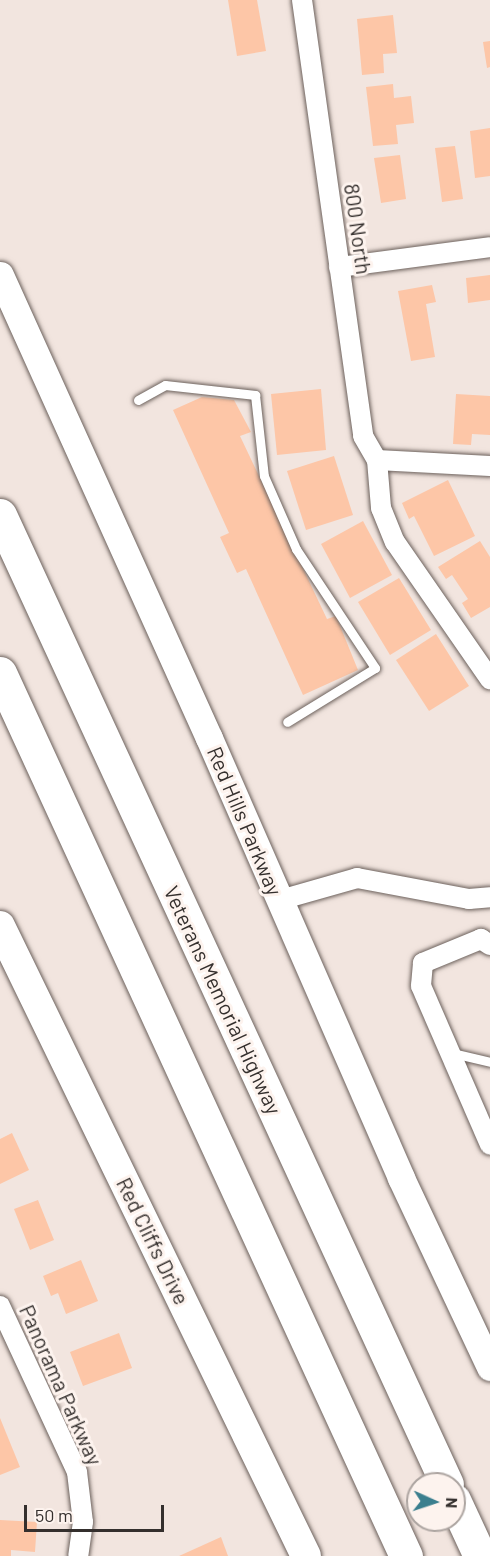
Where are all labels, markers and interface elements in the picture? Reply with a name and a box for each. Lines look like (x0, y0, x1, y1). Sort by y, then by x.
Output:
street label: 800 North (339, 182, 377, 276)
street label: Red Hills Parkway (202, 743, 288, 899)
street label: Veterans Memorial Highway (159, 882, 287, 1118)
street label: Red Cliffs Drive (111, 1173, 195, 1309)
street label: Panorama Parkway (14, 1301, 108, 1469)
north arrow (406, 1472, 466, 1532)
scale bar (27, 1493, 166, 1531)
text: N (443, 1497, 462, 1509)
text: 50 m (35, 1504, 73, 1526)

